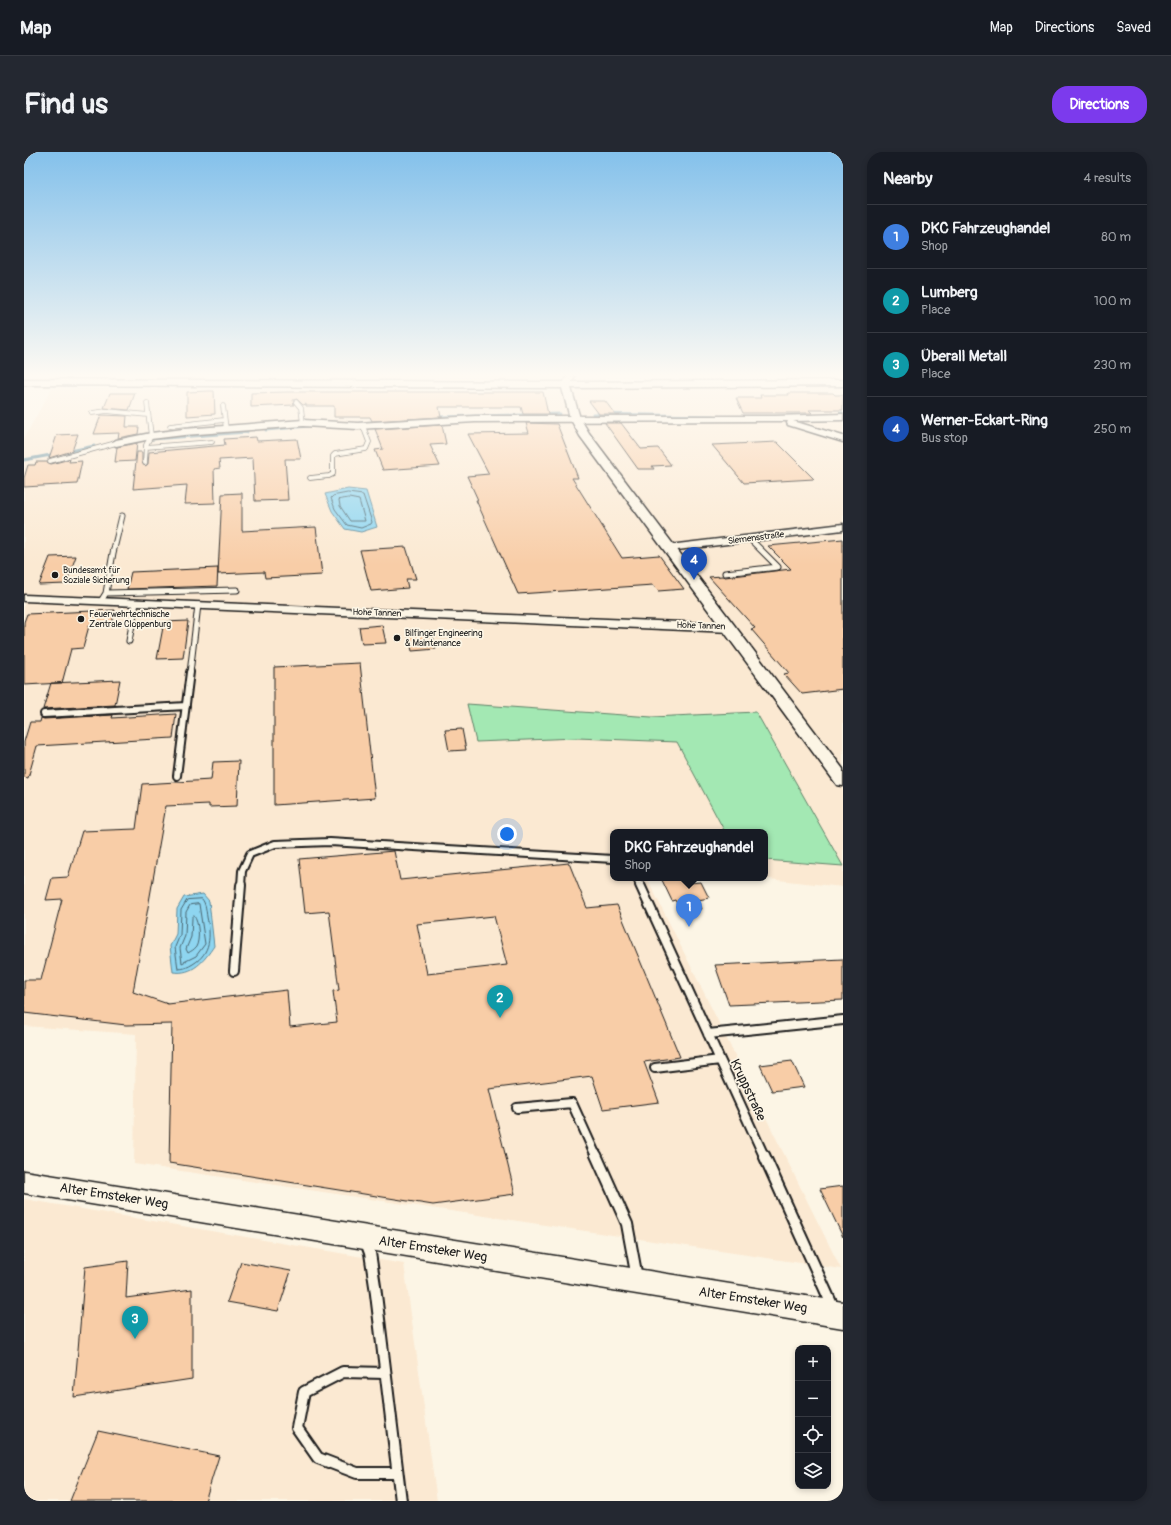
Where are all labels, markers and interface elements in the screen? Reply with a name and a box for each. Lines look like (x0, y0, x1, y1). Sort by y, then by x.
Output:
text: Map (20, 16, 51, 40)
text: Map (990, 19, 1013, 36)
text: Directions (1035, 19, 1094, 36)
text: Saved (1116, 19, 1151, 36)
button: Directions (1052, 86, 1147, 123)
text: Find us (24, 87, 108, 122)
text: Nearby (883, 168, 932, 189)
text: 4 results (1084, 170, 1131, 186)
text: DKC Fahrzeughandel (921, 219, 1050, 238)
text: 1 (893, 229, 899, 245)
text: 80 m (1101, 229, 1131, 245)
text: Shop (921, 238, 948, 254)
text: Lumberg (921, 283, 978, 302)
text: 2 (892, 293, 900, 309)
text: 100 m (1094, 293, 1131, 309)
text: Place (921, 302, 950, 318)
text: Überall Metall (921, 347, 1007, 366)
text: 3 (892, 357, 900, 373)
text: 230 m (1094, 357, 1131, 373)
text: Place (921, 366, 950, 382)
text: Werner-Eckart-Ring (921, 411, 1048, 430)
text: 4 (892, 421, 900, 437)
text: 250 m (1093, 421, 1131, 437)
text: Bus stop (921, 430, 968, 446)
street label: Siemensstraße (727, 529, 785, 547)
pin: 4 (681, 547, 707, 580)
place label: Bundesamt für Soziale Sicherung (63, 565, 130, 586)
marker: Bundesamt für Soziale Sicherung (50, 570, 60, 580)
street label: Hohe Tannen (352, 607, 402, 619)
place label: Feuerwehrtechnische Zentrale Cloppenburg (89, 609, 172, 630)
marker: Feuerwehrtechnische Zentrale Cloppenburg (76, 614, 86, 624)
street label: Hohe Tannen (676, 620, 726, 632)
place label: Bilfinger Engineering & Maintenance (405, 628, 483, 649)
marker: Bilfinger Engineering & Maintenance (392, 633, 402, 643)
your location (497, 824, 517, 844)
popup (610, 829, 768, 881)
text: DKC Fahrzeughandel (624, 838, 754, 857)
text: Shop (624, 857, 651, 873)
pin: 1 (676, 894, 702, 927)
pin: 2 (487, 985, 513, 1018)
street label: Kruppstraße (727, 1056, 770, 1124)
street label: Alter Emsteker Weg (59, 1180, 170, 1213)
street label: Alter Emsteker Weg (378, 1233, 489, 1266)
street label: Alter Emsteker Weg (698, 1284, 809, 1317)
pin: 3 (122, 1306, 148, 1339)
map controls (795, 1345, 831, 1489)
button: + (795, 1345, 831, 1381)
button: − (795, 1381, 831, 1417)
button: locate (795, 1417, 831, 1453)
button: layers (795, 1453, 831, 1489)

